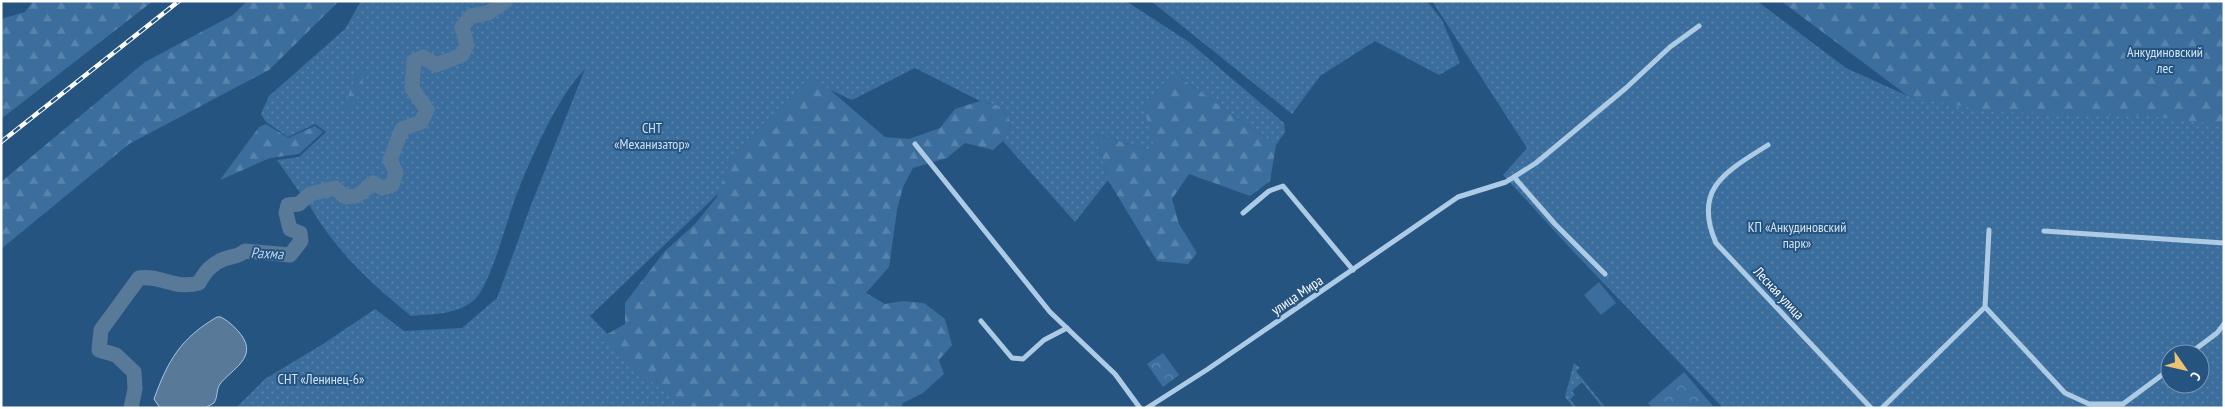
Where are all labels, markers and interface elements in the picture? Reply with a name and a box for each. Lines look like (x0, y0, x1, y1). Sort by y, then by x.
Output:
park label: Анкудиновский лес (2127, 43, 2203, 77)
park label: СНТ «Механизатор» (614, 119, 690, 153)
park label: КП «Анкудиновский парк» (1748, 218, 1846, 252)
water label: Рахма (250, 243, 285, 263)
street label: Лесная улица (1749, 262, 1808, 323)
street label: улица Мира (1268, 271, 1326, 319)
north arrow (2160, 344, 2210, 394)
text: С (2186, 369, 2205, 384)
park label: СНТ «Ленинец-6» (278, 370, 364, 388)

